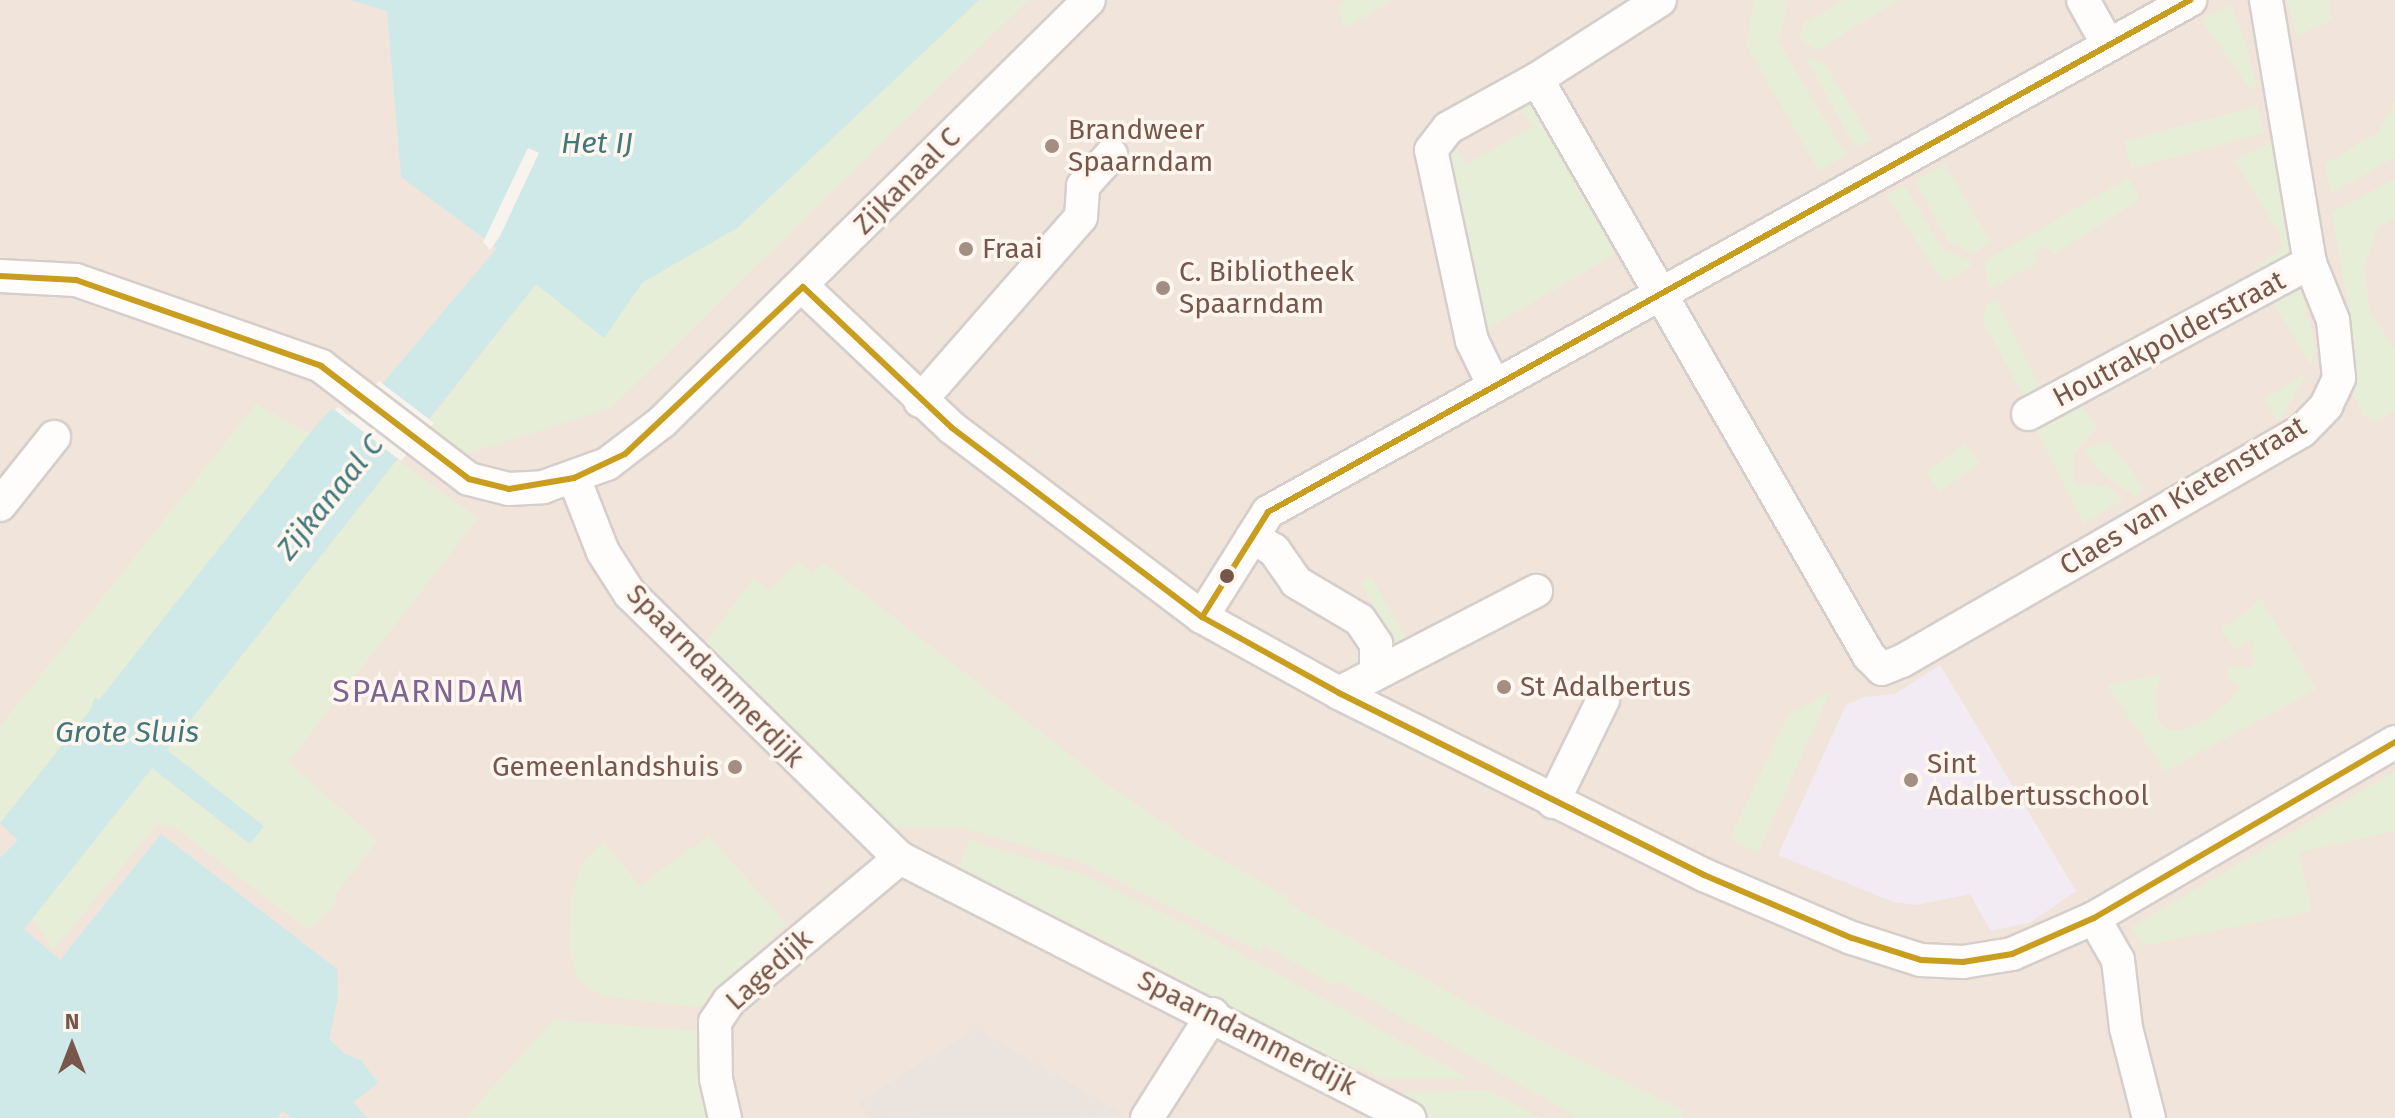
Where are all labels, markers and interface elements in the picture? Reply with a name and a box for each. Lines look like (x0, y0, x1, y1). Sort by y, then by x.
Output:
place label: Brandweer Spaarndam (1068, 113, 1213, 179)
street label: Zijkanaal C (847, 121, 967, 241)
water label: Het IJ (561, 125, 633, 161)
marker: Brandweer Spaarndam (1043, 137, 1061, 155)
place label: Fraai (982, 232, 1043, 266)
marker: Fraai (957, 240, 975, 258)
place label: C. Bibliotheek Spaarndam (1179, 255, 1354, 321)
street label: Houtrakpolderstraat (2047, 264, 2291, 414)
marker: C. Bibliotheek Spaarndam (1154, 279, 1172, 297)
street label: Claes van Kietenstraat (2054, 409, 2312, 583)
water label: Zijkanaal C (269, 427, 391, 567)
unlabelled marker (1219, 568, 1235, 584)
street label: Spaarndammerdijk (619, 578, 811, 774)
place label: St Adalbertus (1520, 670, 1691, 704)
district label: SPAARNDAM (332, 672, 526, 710)
marker: St Adalbertus (1495, 678, 1513, 696)
water label: Grote Sluis (55, 714, 199, 750)
place label: Sint Adalbertusschool (1927, 747, 2149, 813)
place label: Gemeenlandshuis (492, 750, 719, 784)
marker: Gemeenlandshuis (726, 758, 744, 776)
marker: Sint Adalbertusschool (1902, 771, 1920, 789)
street label: Lagedijk (719, 922, 819, 1018)
street label: Spaarndammerdijk (1132, 963, 1362, 1103)
north arrow (32, 1006, 112, 1086)
text: N (65, 1008, 79, 1035)

